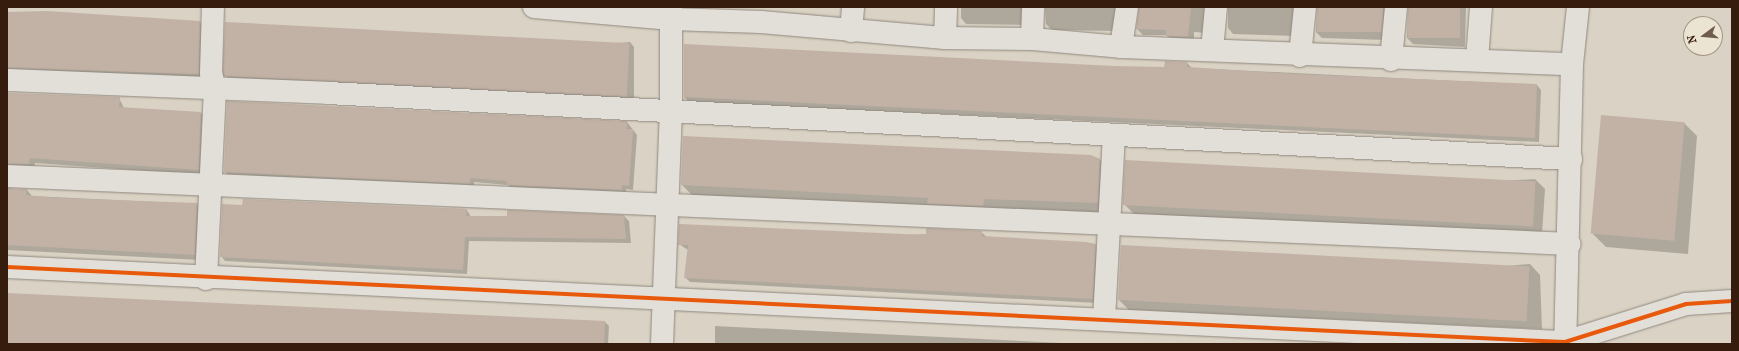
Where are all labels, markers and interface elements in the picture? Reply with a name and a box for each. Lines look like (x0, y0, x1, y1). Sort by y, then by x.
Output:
north arrow (1683, 16, 1723, 56)
text: N (1685, 33, 1699, 45)

